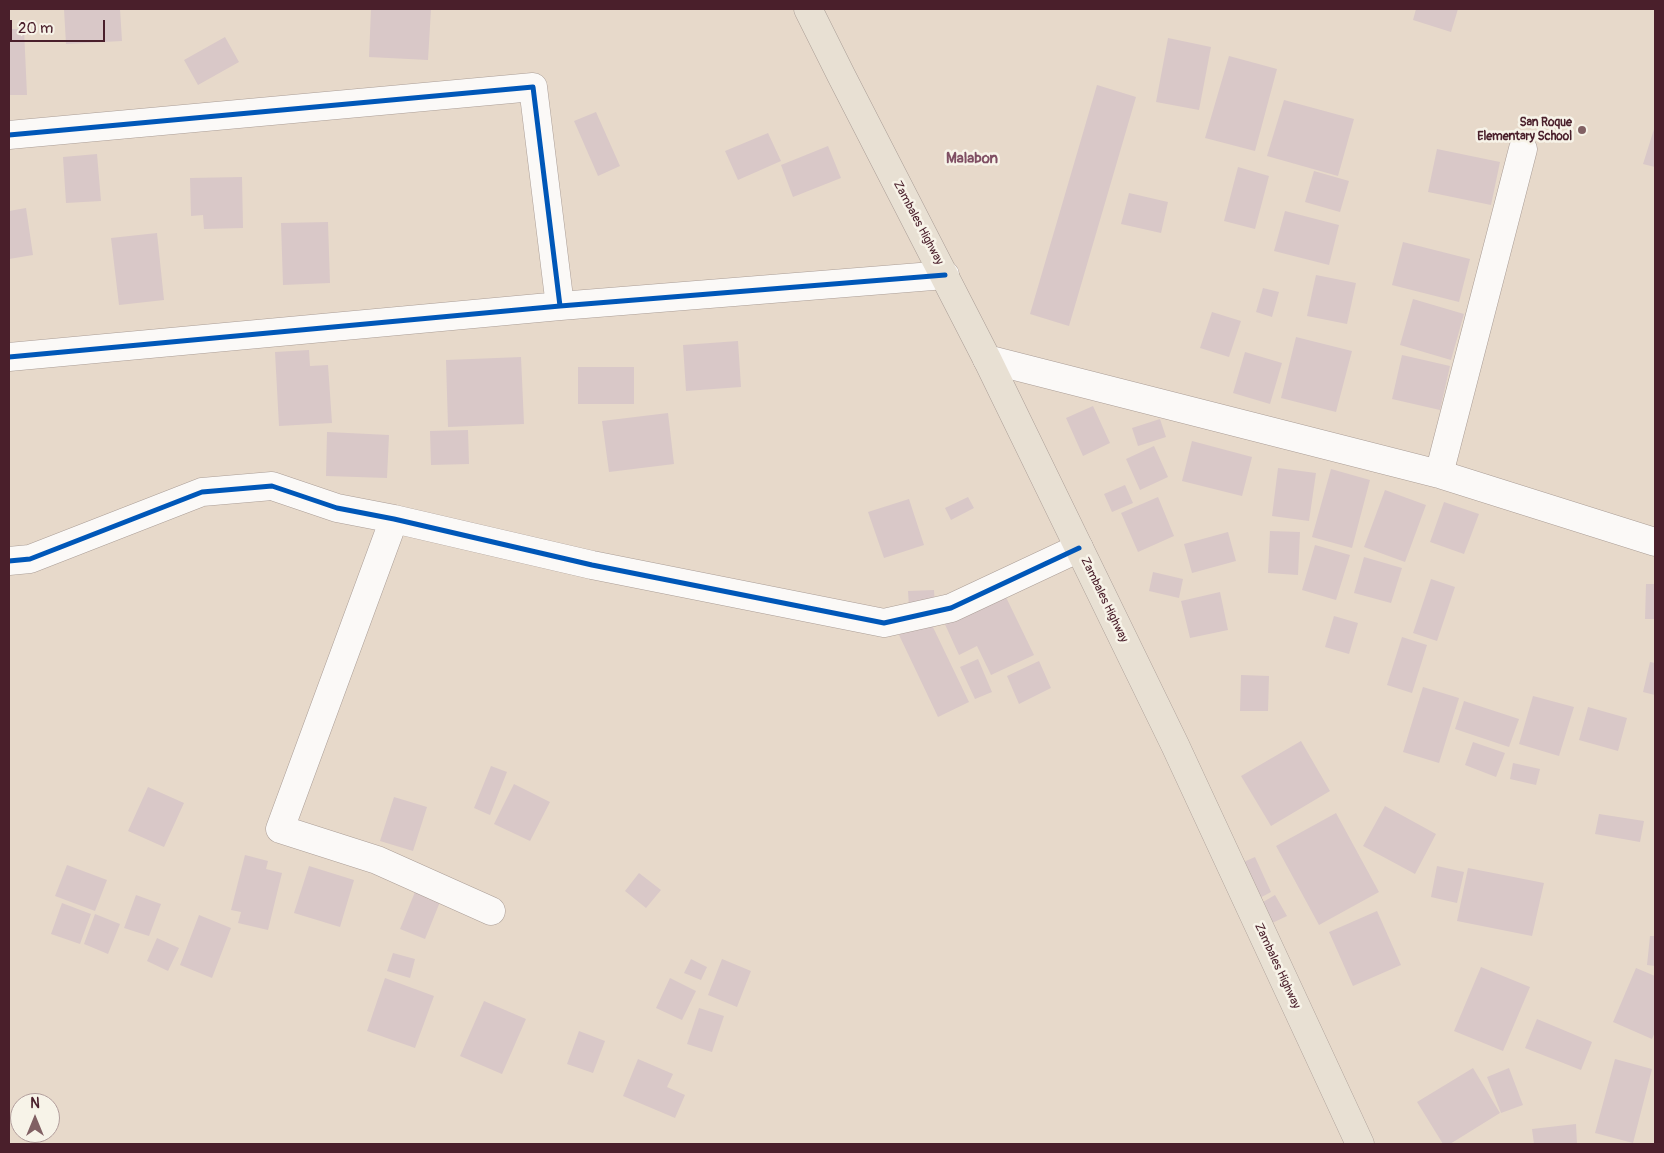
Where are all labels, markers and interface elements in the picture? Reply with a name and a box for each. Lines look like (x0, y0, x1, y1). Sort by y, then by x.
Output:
scale bar (12, 10, 108, 42)
text: 20 m (18, 19, 53, 38)
place label: San Roque Elementary School (1477, 116, 1572, 144)
marker: San Roque Elementary School (1576, 124, 1588, 136)
district label: Malabon (946, 150, 998, 168)
street label: Zambales Highway (890, 179, 946, 267)
street label: Zambales Highway (1077, 555, 1131, 645)
street label: Zambales Highway (1251, 921, 1303, 1011)
north arrow (10, 1093, 60, 1143)
text: N (30, 1095, 40, 1112)

